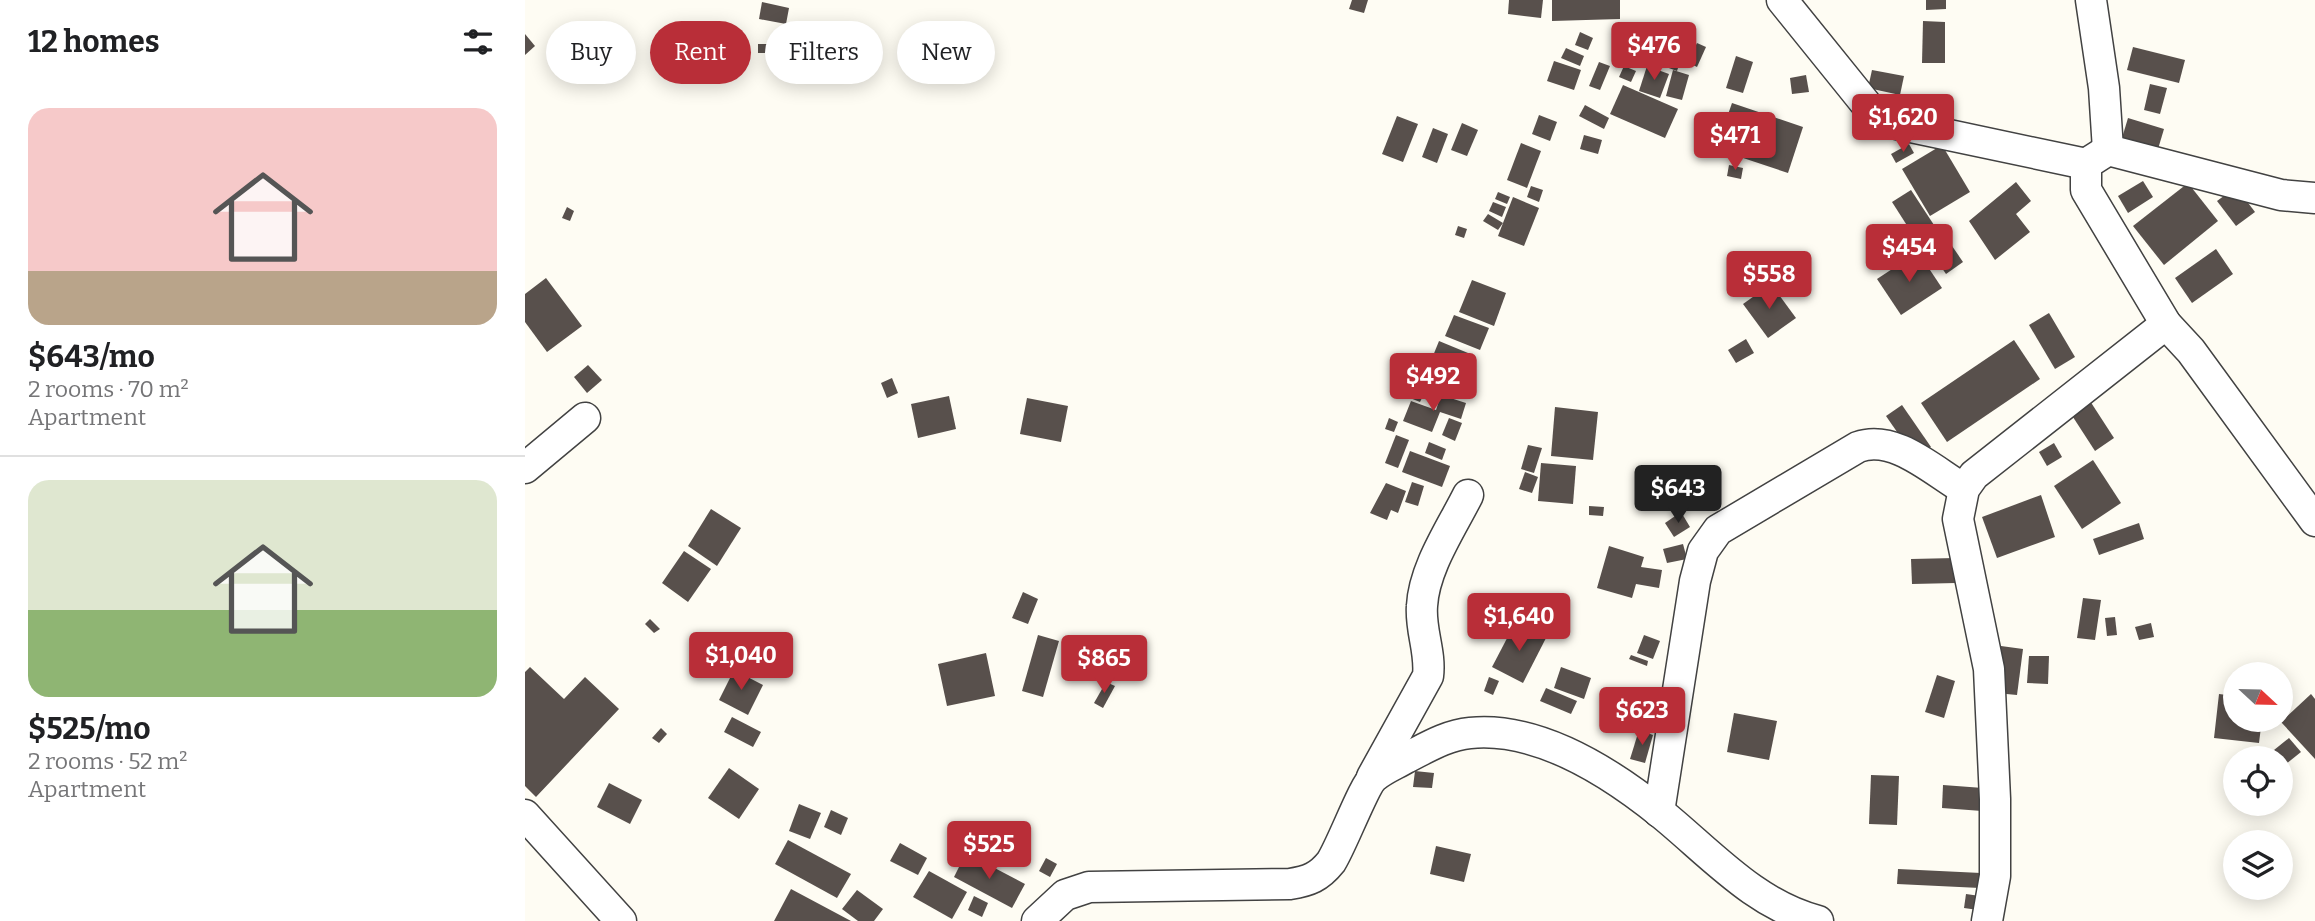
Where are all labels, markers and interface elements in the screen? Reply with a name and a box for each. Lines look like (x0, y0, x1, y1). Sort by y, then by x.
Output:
chip: Buy (546, 21, 636, 84)
chip: Rent (650, 21, 751, 84)
chip: Filters (765, 21, 883, 84)
chip: New (897, 21, 995, 84)
pin: $476 (1613, 22, 1695, 82)
icon: filters (459, 23, 497, 61)
text: 12 homes (28, 24, 159, 60)
text: $476 (1627, 31, 1681, 59)
pin: $1,620 (1846, 94, 1960, 154)
text: $1,620 (1868, 103, 1938, 131)
pin: $471 (1694, 113, 1776, 172)
text: $471 (1710, 121, 1760, 149)
icon: home (200, 154, 326, 280)
pin: $454 (1868, 224, 1950, 284)
text: $454 (1882, 233, 1936, 261)
pin: $558 (1728, 252, 1810, 311)
text: $558 (1743, 260, 1795, 288)
text: $643/mo (28, 339, 155, 375)
pin: $492 (1392, 354, 1474, 413)
text: $492 (1406, 362, 1460, 390)
text: 2 rooms · 70 m² (28, 375, 189, 403)
text: Apartment (28, 403, 146, 431)
pin: $643 (1637, 466, 1719, 525)
text: $643 (1651, 474, 1705, 502)
icon: home (200, 526, 326, 652)
pin: $1,640 (1462, 594, 1576, 653)
text: $1,640 (1483, 602, 1555, 630)
pin: $1,040 (684, 632, 798, 692)
pin: $865 (1063, 636, 1145, 695)
text: $1,040 (705, 641, 777, 669)
text: $865 (1077, 644, 1131, 672)
north arrow (2223, 662, 2293, 732)
map controls (2223, 662, 2293, 900)
pin: $623 (1601, 688, 1683, 747)
text: $623 (1615, 696, 1669, 724)
text: $525/mo (28, 711, 151, 747)
button: locate (2223, 746, 2293, 816)
text: 2 rooms · 52 m² (28, 747, 187, 775)
text: Apartment (28, 775, 146, 803)
pin: $525 (948, 822, 1030, 881)
text: $525 (963, 830, 1015, 858)
button: layers (2223, 830, 2293, 900)

